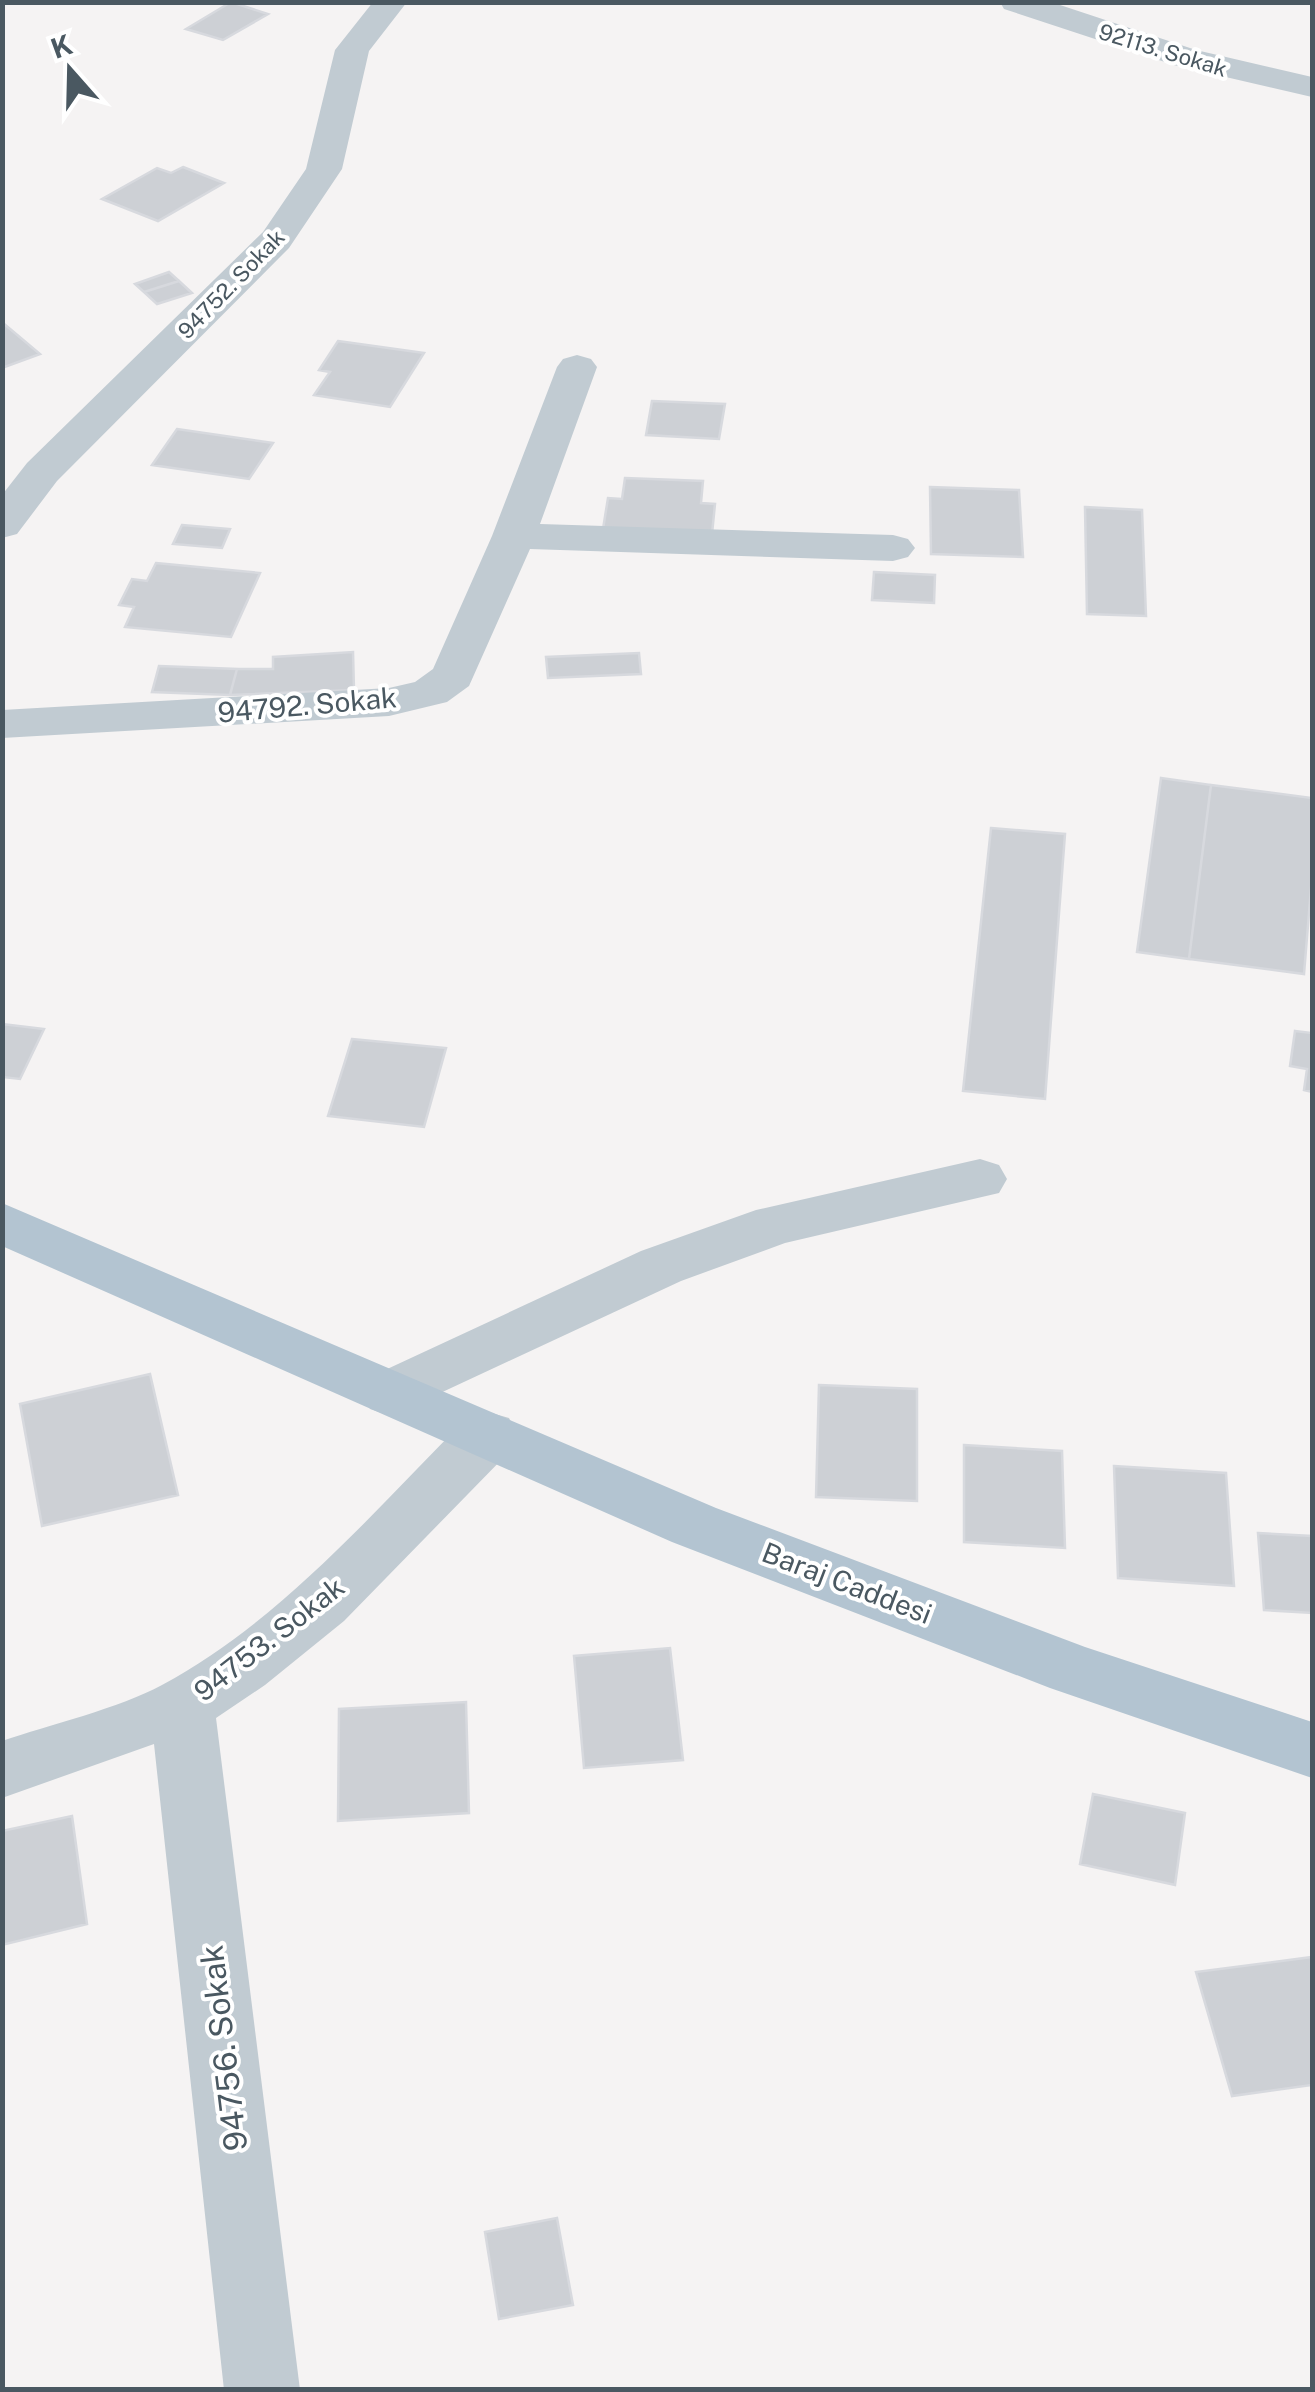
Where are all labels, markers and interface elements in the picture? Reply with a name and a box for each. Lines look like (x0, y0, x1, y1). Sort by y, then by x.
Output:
street label: 92113. Sokak (1096, 18, 1230, 82)
north arrow (20, 20, 120, 120)
text: K (46, 27, 76, 65)
street label: 94752. Sokak (172, 224, 290, 344)
street label: 94792. Sokak (216, 680, 398, 729)
street label: Baraj Caddesi (758, 1535, 937, 1630)
street label: 94753. Sokak (187, 1570, 350, 1707)
street label: 94756. Sokak (193, 1943, 254, 2153)

